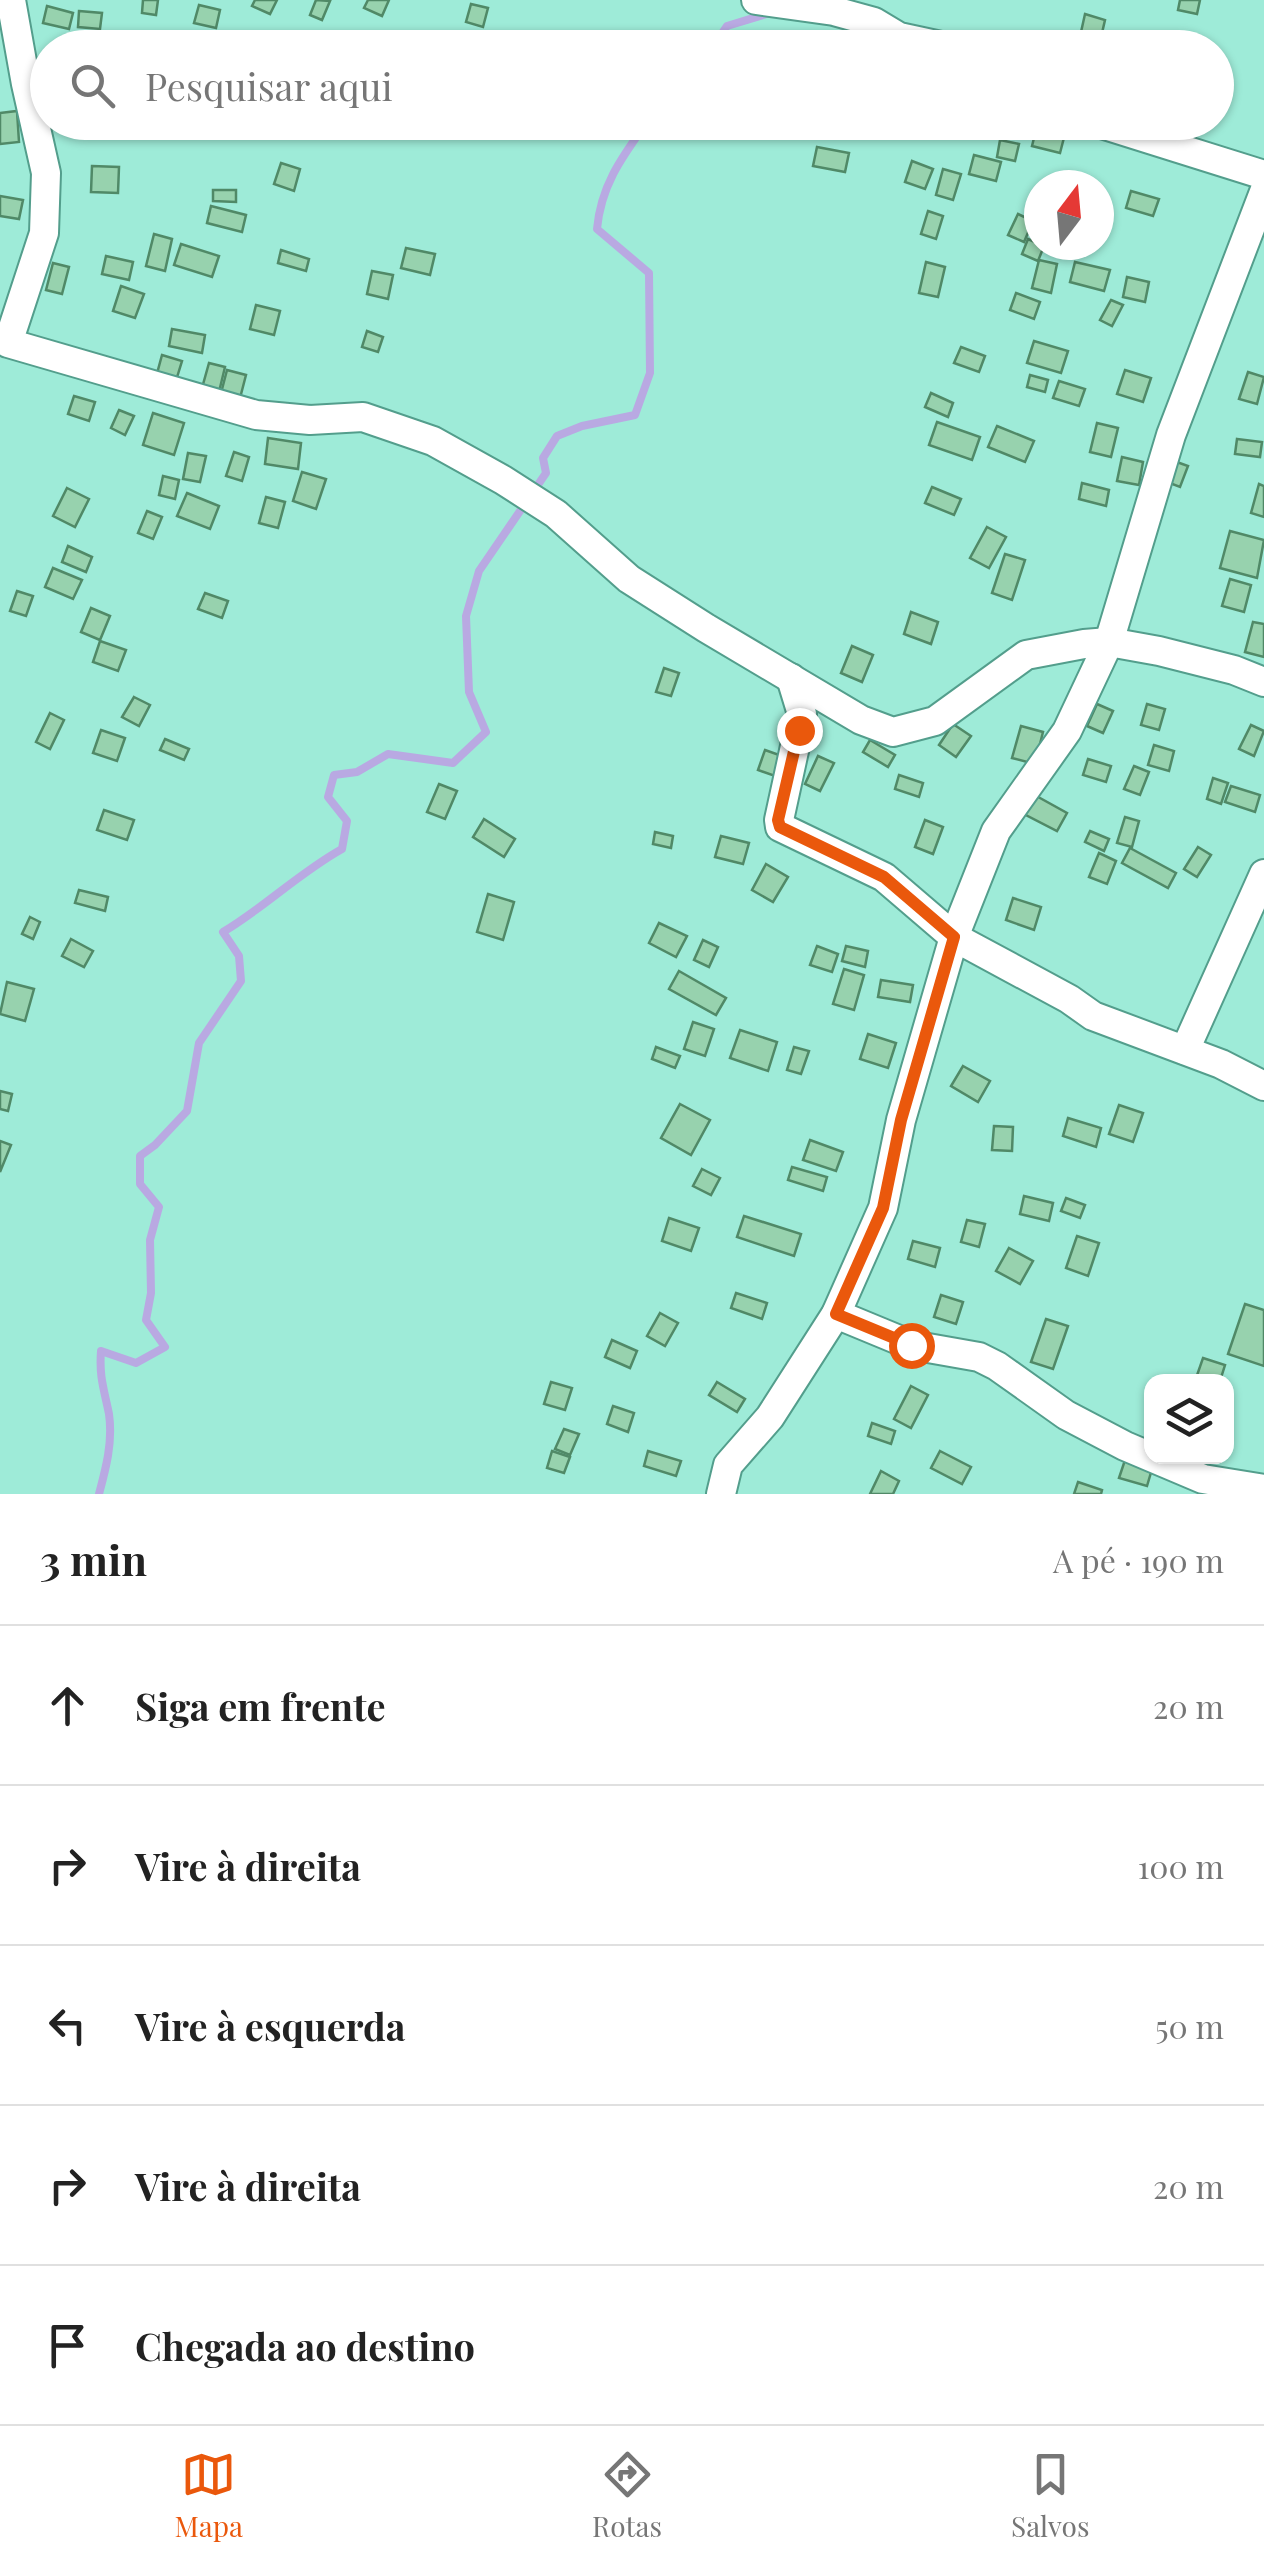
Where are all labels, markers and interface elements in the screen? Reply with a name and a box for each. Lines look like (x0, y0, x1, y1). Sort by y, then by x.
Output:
search box (30, 30, 1234, 140)
icon: search (65, 58, 120, 113)
text: Pesquisar aqui (145, 60, 393, 111)
north arrow (1024, 170, 1114, 260)
route end (777, 708, 823, 754)
route start (889, 1323, 935, 1369)
map controls (1144, 1374, 1234, 1464)
button: layers (1144, 1374, 1234, 1464)
text: 3 min (40, 1531, 147, 1587)
text: A pé · 190 m (1053, 1538, 1224, 1581)
icon: ahead (40, 1678, 95, 1733)
text: Siga em frente (135, 1680, 386, 1731)
text: 20 m (1153, 1684, 1224, 1727)
icon: right (40, 1838, 95, 1893)
text: Vire à direita (135, 1840, 361, 1891)
text: 100 m (1137, 1844, 1224, 1887)
icon: left (40, 1998, 95, 2053)
text: Vire à esquerda (135, 2000, 405, 2051)
text: 50 m (1155, 2004, 1224, 2047)
icon: right (40, 2158, 95, 2213)
text: Vire à direita (135, 2160, 361, 2211)
text: 20 m (1153, 2164, 1224, 2207)
icon: arrive (40, 2318, 95, 2373)
text: Chegada ao destino (135, 2320, 475, 2371)
tab: Mapa (175, 2447, 243, 2544)
tab: Rotas (592, 2447, 662, 2544)
tab: Salvos (1011, 2447, 1089, 2544)

